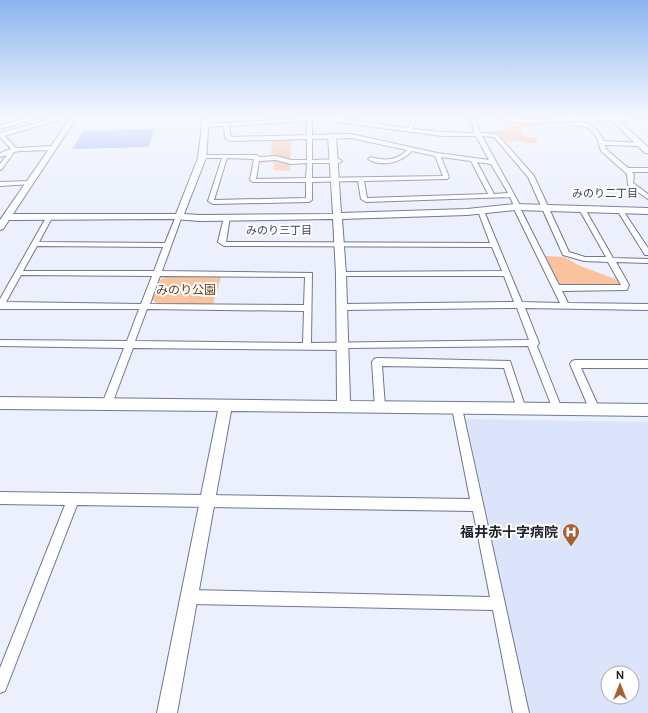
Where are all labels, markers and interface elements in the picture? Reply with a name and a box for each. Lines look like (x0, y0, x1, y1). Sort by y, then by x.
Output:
district label: みのり二丁目 (572, 186, 638, 200)
district label: みのり三丁目 (246, 223, 312, 237)
park label: みのり公園 (156, 282, 216, 298)
hospital icon: 福井赤十字病院 (561, 522, 581, 547)
place label: 福井赤十字病院 (460, 523, 558, 541)
north arrow (600, 665, 640, 705)
text: N (616, 668, 624, 682)

